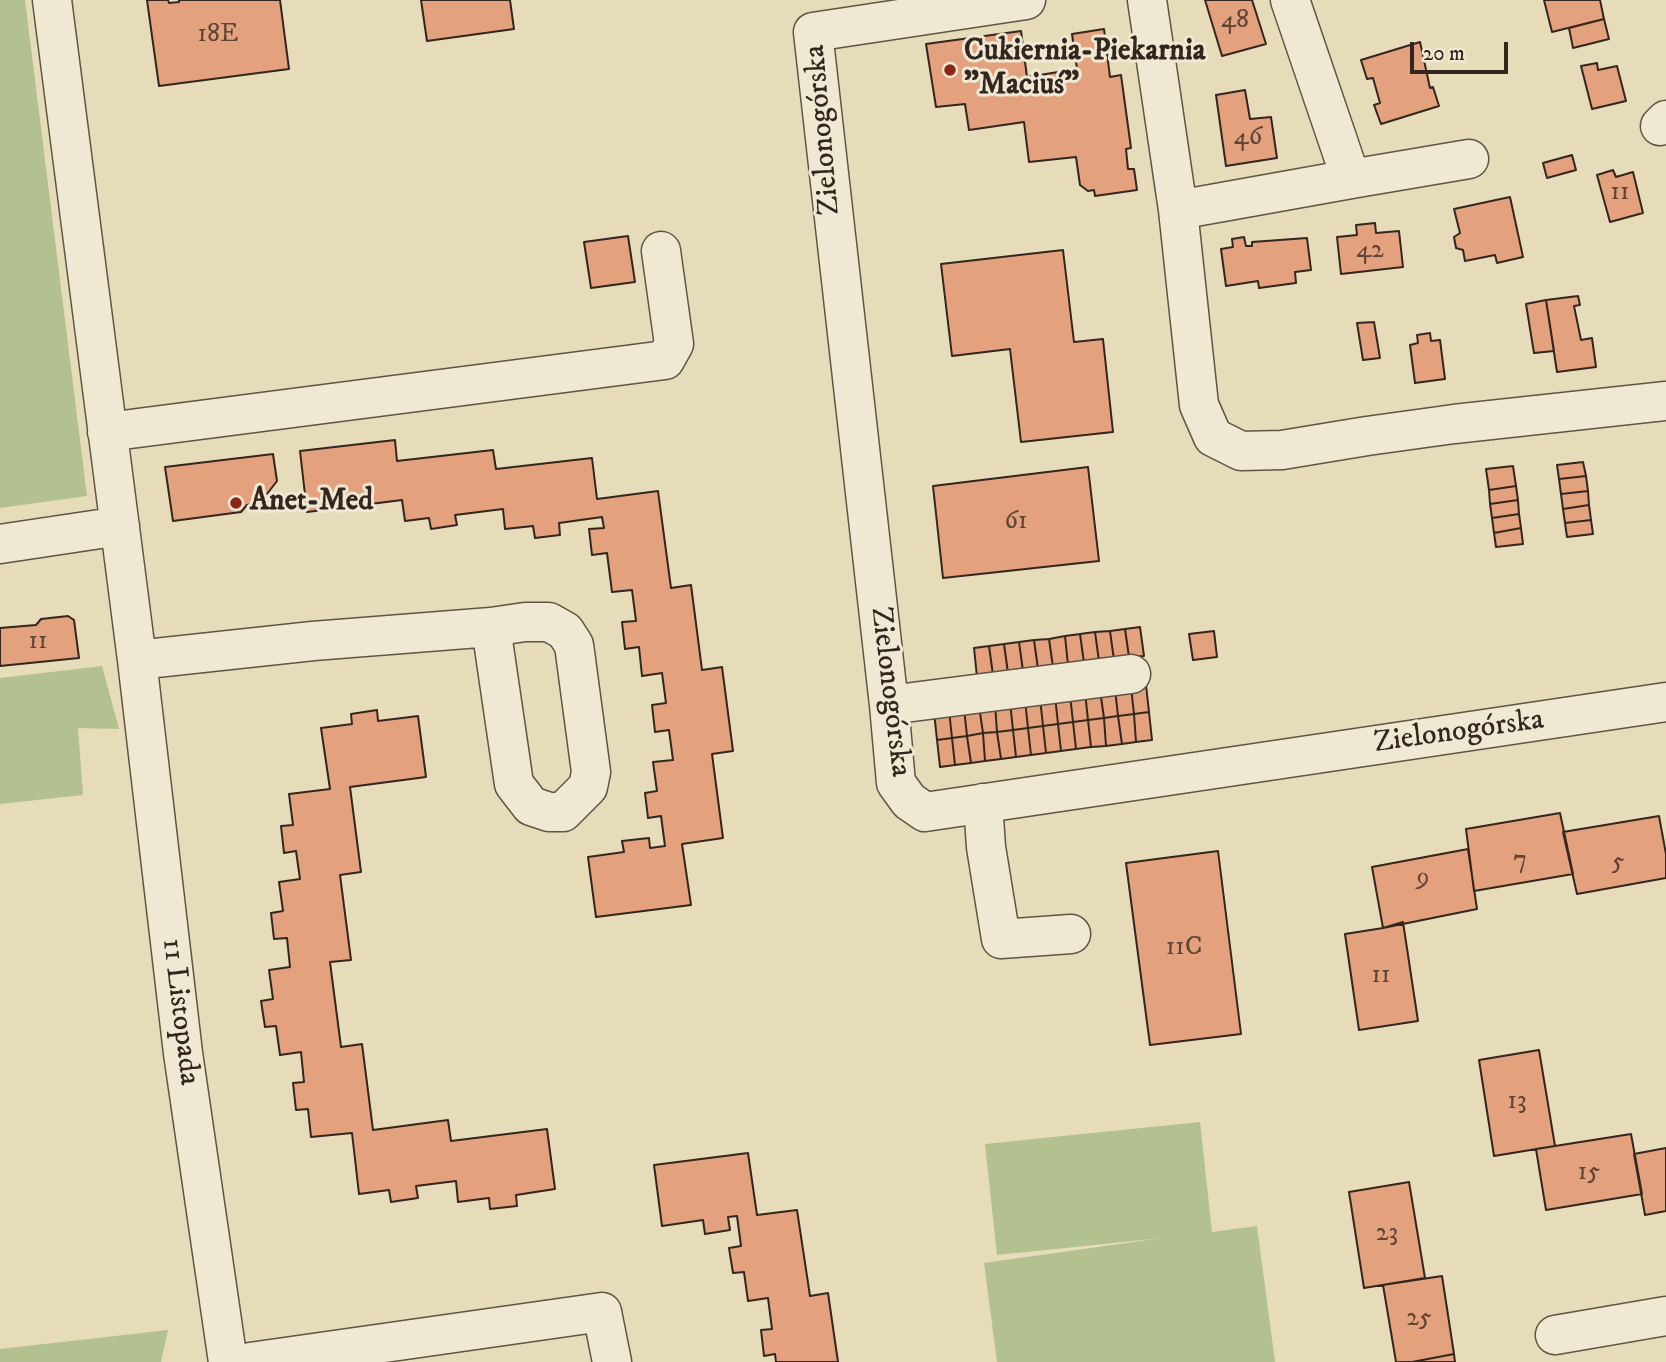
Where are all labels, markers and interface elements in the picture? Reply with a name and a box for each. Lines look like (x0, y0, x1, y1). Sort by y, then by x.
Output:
house number: 48 (1221, 6, 1249, 38)
house number: 18E (198, 20, 238, 52)
scale bar (1414, 28, 1512, 72)
place label: Cukiernia-Piekarnia "Maciuś" (964, 35, 1205, 105)
text: 20 m (1423, 41, 1465, 67)
street label: Zielonogórska (799, 43, 849, 217)
marker: Cukiernia-Piekarnia "Maciuś" (942, 62, 958, 78)
house number: 46 (1234, 123, 1262, 155)
house number: 11 (1610, 178, 1630, 210)
house number: 42 (1356, 236, 1384, 268)
place label: Anet-Med (250, 485, 373, 521)
marker: Anet-Med (228, 495, 244, 511)
house number: 61 (1005, 507, 1027, 539)
street label: Zielonogórska (861, 605, 917, 779)
house number: 11 (28, 627, 48, 659)
street label: Zielonogórska (1372, 703, 1546, 763)
house number: 7 (1513, 846, 1527, 878)
house number: 5 (1612, 848, 1624, 880)
house number: 9 (1417, 863, 1429, 895)
house number: 11C (1166, 933, 1202, 965)
street label: 11 Listopada (152, 937, 206, 1087)
house number: 11 (1371, 961, 1391, 993)
house number: 13 (1507, 1087, 1527, 1119)
house number: 15 (1578, 1158, 1600, 1190)
house number: 23 (1376, 1219, 1398, 1251)
house number: 25 (1406, 1304, 1432, 1336)

